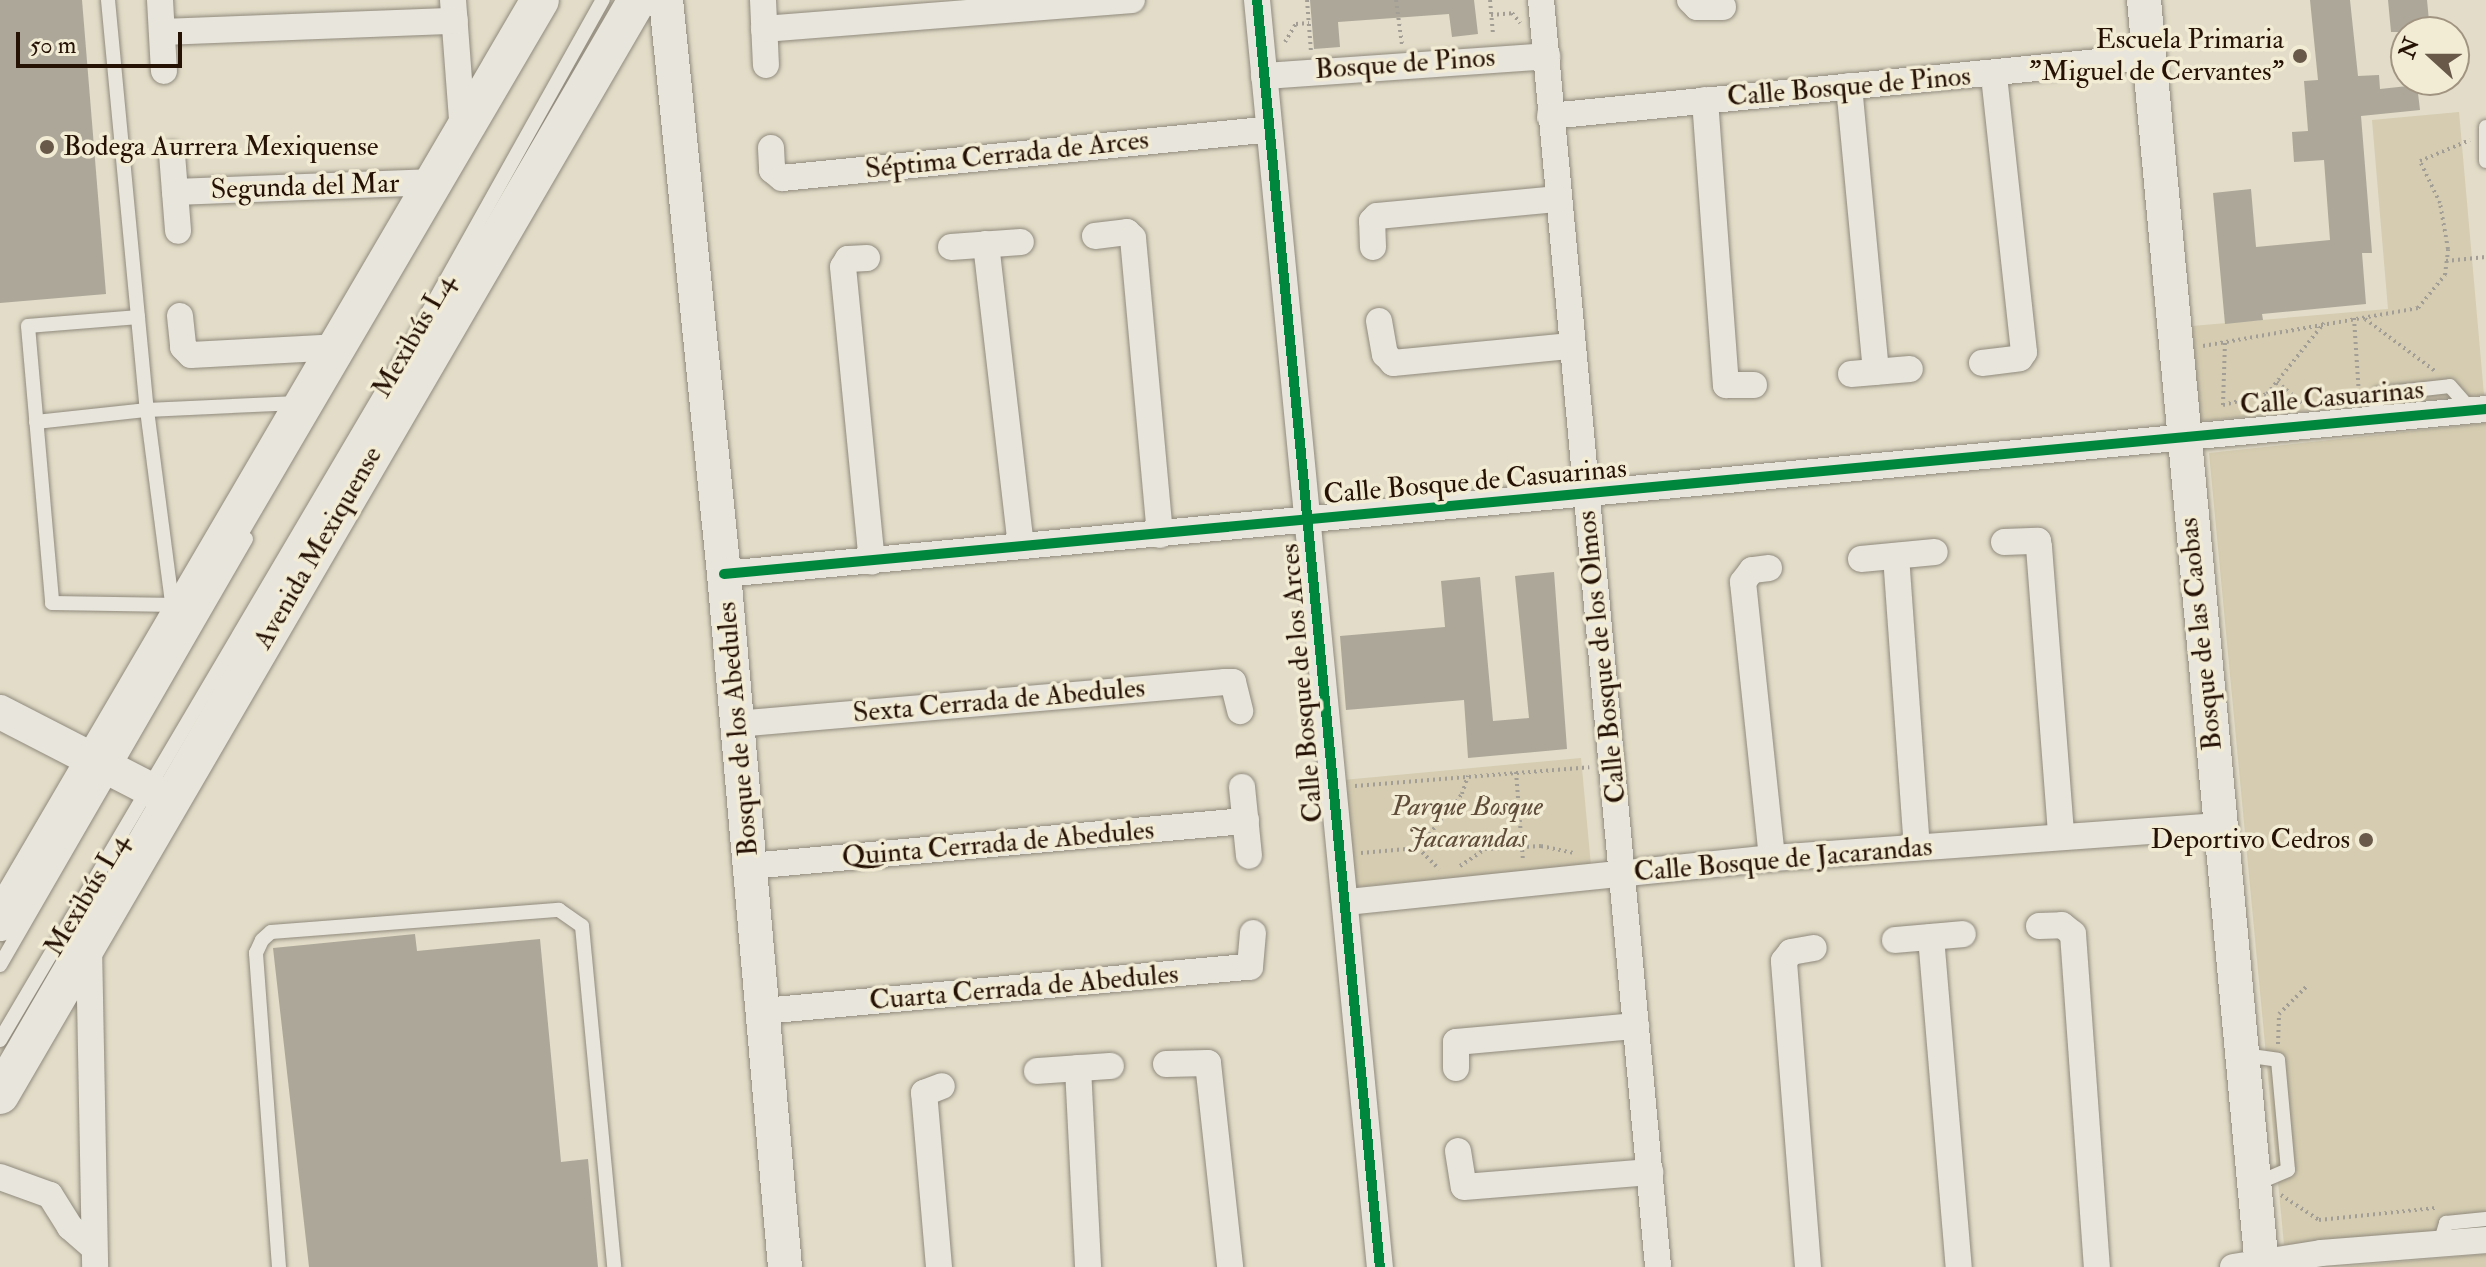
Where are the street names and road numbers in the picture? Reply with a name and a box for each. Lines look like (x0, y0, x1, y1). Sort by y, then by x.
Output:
street label: Bosque de Pinos (1314, 41, 1496, 87)
street label: Calle Bosque de Pinos (1726, 60, 1972, 114)
street label: Séptima Cerrada de Arces (864, 123, 1150, 187)
street label: Segunda del Mar (210, 167, 400, 207)
street label: Mexibús L4 (365, 268, 463, 404)
street label: Calle Casuarinas (2239, 373, 2425, 423)
street label: Avenida Mexiquense (246, 441, 390, 655)
street label: Calle Bosque de Casuarinas (1322, 452, 1628, 512)
street label: Calle Bosque de los Olmos (1570, 509, 1634, 805)
street label: Bosque de las Caobas (2172, 516, 2230, 752)
street label: Calle Bosque de los Arces (1273, 542, 1331, 824)
street label: Bosque de los Abedules (710, 600, 766, 858)
street label: Sexta Cerrada de Abedules (851, 671, 1147, 731)
street label: Quinta Cerrada de Abedules (840, 814, 1156, 874)
street label: Mexibús L4 (37, 828, 137, 962)
street label: Calle Bosque de Jacarandas (1632, 830, 1934, 890)
street label: Cuarta Cerrada de Abedules (868, 958, 1180, 1018)

